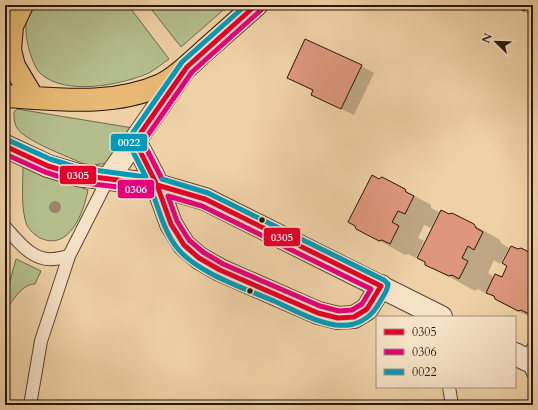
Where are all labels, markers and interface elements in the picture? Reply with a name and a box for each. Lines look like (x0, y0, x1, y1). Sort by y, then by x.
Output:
north arrow (476, 22, 516, 62)
text: N (478, 31, 496, 46)
line badge: 0022 (110, 133, 148, 152)
text: 0022 (118, 135, 141, 150)
line badge: 0305 (59, 165, 97, 185)
text: 0305 (67, 168, 90, 183)
line badge: 0306 (117, 179, 155, 199)
text: 0306 (125, 182, 148, 197)
unlabelled marker (257, 215, 267, 225)
line badge: 0305 (263, 227, 301, 247)
text: 0305 (271, 230, 294, 245)
unlabelled marker (245, 286, 255, 296)
legend (376, 316, 516, 388)
text: 0305 (412, 324, 437, 340)
text: 0306 (412, 344, 437, 360)
text: 0022 (412, 364, 437, 380)

